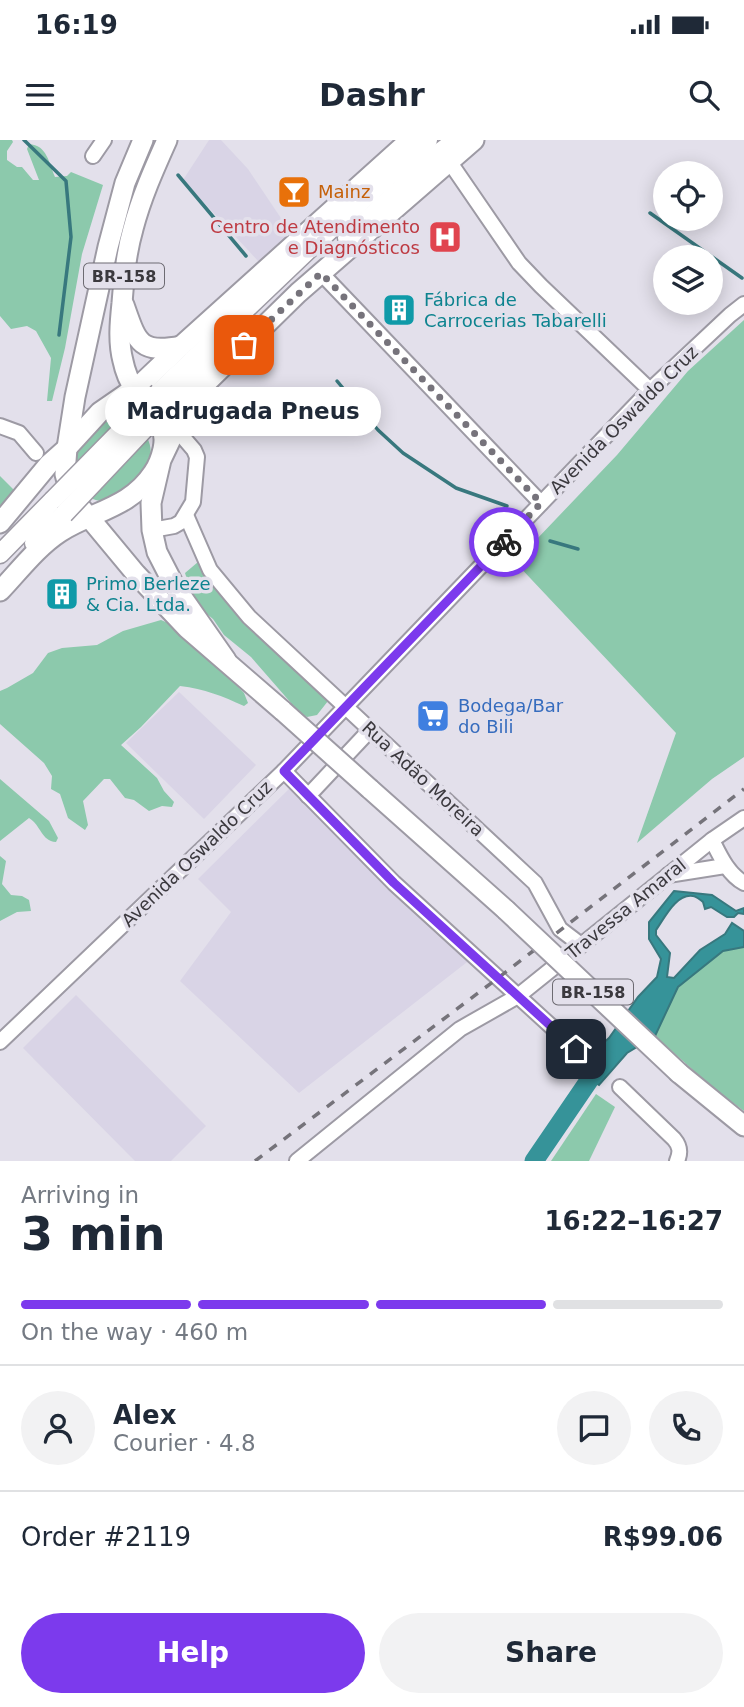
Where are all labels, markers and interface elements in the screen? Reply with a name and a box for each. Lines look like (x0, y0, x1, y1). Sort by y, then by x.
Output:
text: 16:19 (35, 10, 118, 40)
icon: menu (21, 76, 59, 114)
text: Dashr (319, 76, 425, 114)
icon: search (685, 76, 723, 114)
map controls (653, 161, 723, 315)
button: locate (653, 161, 723, 231)
bar icon: Mainz (275, 173, 313, 211)
place label: Mainz (318, 181, 370, 202)
place label: Centro de Atendimento e Diagnósticos (210, 216, 420, 258)
hospital icon: Centro de Atendimento e Diagnósticos (426, 218, 464, 256)
button: layers (653, 245, 723, 315)
road number: BR-158 (84, 264, 164, 288)
place label: Fábrica de Carrocerias Tabarelli (424, 289, 607, 331)
building icon: Fábrica de Carrocerias Tabarelli (380, 291, 418, 329)
pin (214, 315, 274, 375)
icon: bag (225, 326, 263, 364)
street label: Avenida Oswaldo Cruz (545, 341, 702, 498)
callout: Madrugada Pneus (106, 387, 382, 436)
text: Madrugada Pneus (126, 398, 360, 424)
courier (469, 507, 539, 577)
icon: bike (485, 523, 523, 561)
place label: Primo Berleze & Cia. Ltda. (86, 573, 211, 615)
building icon: Primo Berleze & Cia. Ltda. (43, 575, 81, 613)
place label: Bodega/Bar do Bili (458, 695, 564, 737)
supermarket icon: Bodega/Bar do Bili (414, 697, 452, 735)
street label: Rua Adão Moreira (358, 717, 489, 841)
street label: Avenida Oswaldo Cruz (117, 776, 276, 931)
street label: Travessa Amaral (561, 854, 690, 964)
road number: BR-158 (553, 979, 633, 1004)
pin (546, 1019, 606, 1079)
icon: home (557, 1030, 595, 1068)
text: Arriving in (21, 1182, 139, 1208)
text: 16:22–16:27 (544, 1206, 723, 1236)
text: 3 min (21, 1207, 165, 1261)
text: On the way · 460 m (21, 1319, 248, 1345)
button: person (21, 1391, 95, 1465)
button: chat (557, 1391, 631, 1465)
button: phone (649, 1391, 723, 1465)
text: Alex (113, 1400, 176, 1430)
text: Courier · 4.8 (113, 1430, 256, 1456)
text: Order #2119 (21, 1522, 191, 1552)
text: R$99.06 (603, 1522, 723, 1552)
button: Help (21, 1613, 365, 1693)
button: Share (379, 1613, 723, 1693)

